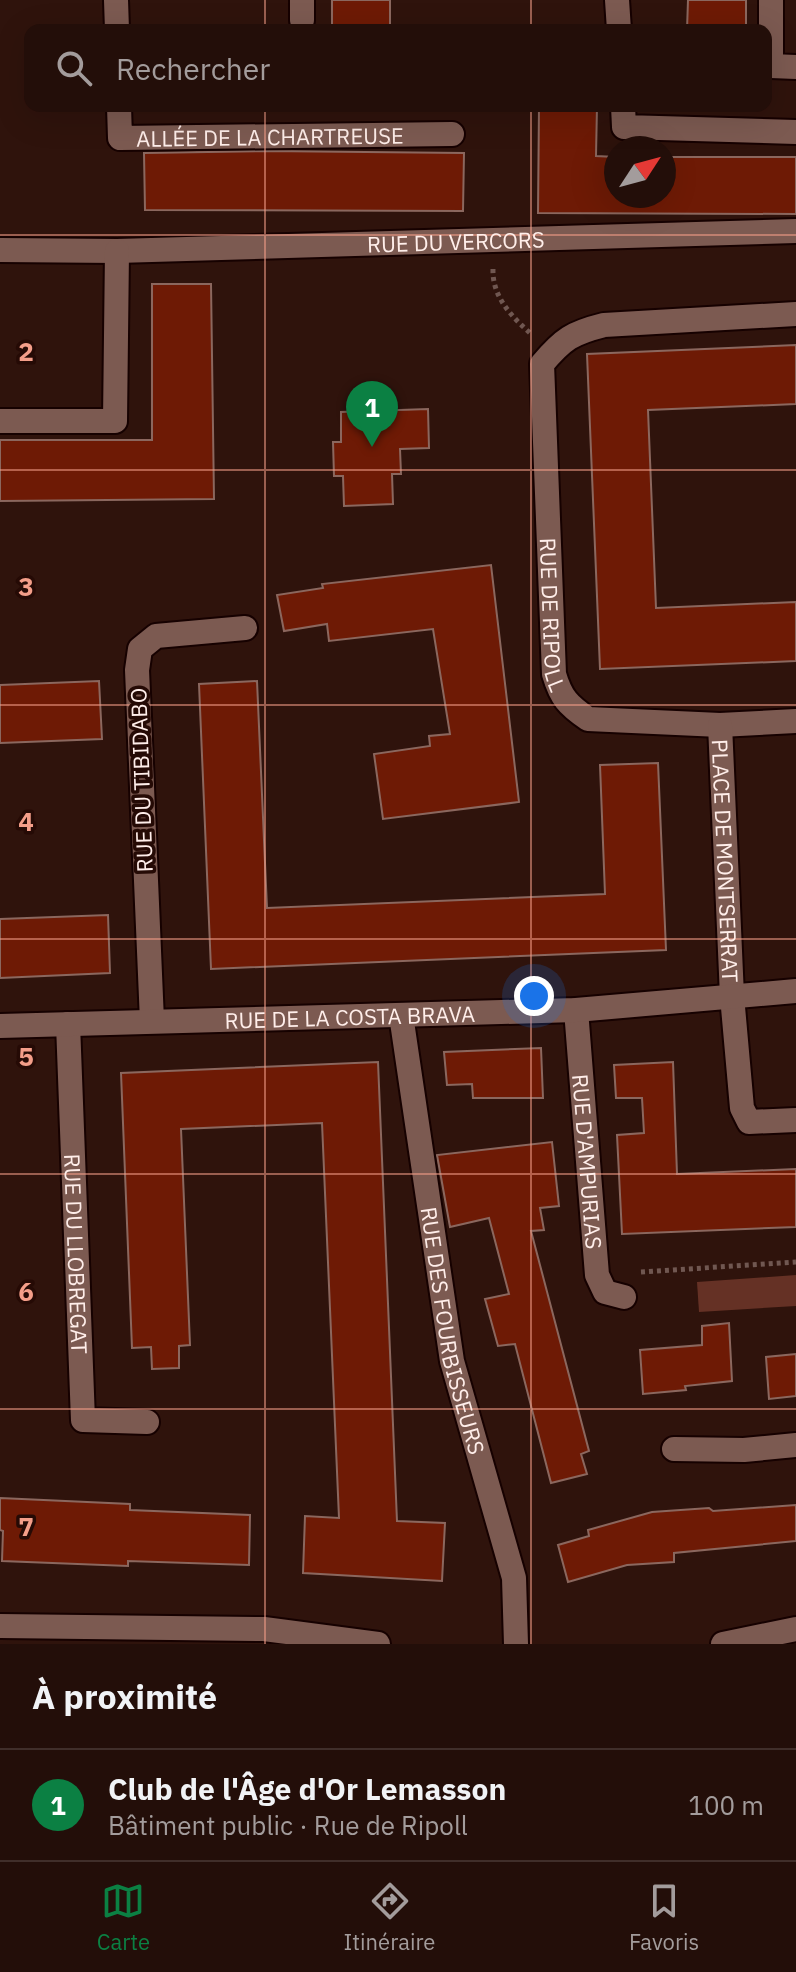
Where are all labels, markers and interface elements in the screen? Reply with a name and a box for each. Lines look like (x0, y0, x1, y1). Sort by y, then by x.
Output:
search box (24, 24, 772, 112)
icon: search (52, 46, 96, 90)
text: Rechercher (116, 49, 270, 88)
street label: ALLÉE DE LA CHARTREUSE (136, 120, 404, 152)
north arrow (604, 136, 676, 208)
street label: RUE DU VERCORS (367, 224, 545, 258)
text: 2 (18, 334, 34, 368)
pin: 1 (346, 381, 398, 447)
street label: RUE DE RIPOLL (534, 537, 573, 696)
text: 3 (18, 569, 34, 603)
street label: RUE DU TIBIDABO (123, 687, 159, 873)
street label: PLACE DE MONTSERRAT (706, 739, 746, 984)
text: 4 (18, 804, 34, 838)
your location (514, 976, 554, 1016)
street label: RUE DE LA COSTA BRAVA (224, 998, 476, 1034)
text: 5 (18, 1039, 34, 1073)
street label: RUE D'AMPURIAS (567, 1073, 609, 1250)
street label: RUE DU LLOBREGAT (58, 1153, 95, 1355)
street label: RUE DES FOURBISSEURS (415, 1205, 492, 1458)
text: 6 (18, 1274, 34, 1308)
text: 7 (18, 1509, 34, 1543)
text: À proximité (32, 1674, 217, 1718)
text: Club de l'Âge d'Or Lemasson (108, 1769, 506, 1808)
text: 1 (50, 1788, 66, 1822)
text: 100 m (688, 1788, 764, 1822)
text: Bâtiment public · Rue de Ripoll (108, 1808, 468, 1842)
tab: Carte (97, 1879, 150, 1956)
tab: Itinéraire (344, 1879, 435, 1956)
tab: Favoris (629, 1879, 699, 1956)

